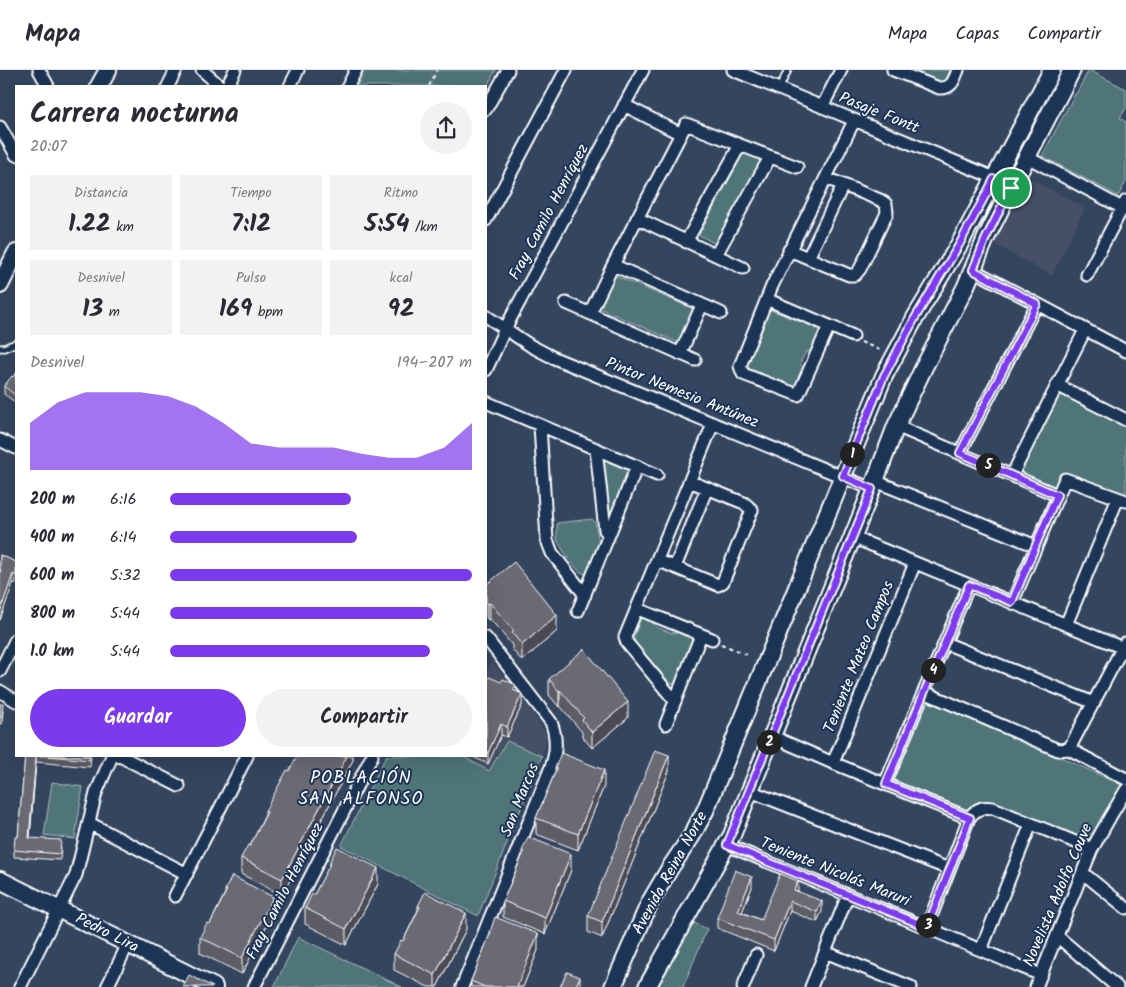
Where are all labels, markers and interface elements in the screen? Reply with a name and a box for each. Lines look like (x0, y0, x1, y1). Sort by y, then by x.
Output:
text: Mapa (25, 15, 81, 54)
text: Mapa (888, 20, 928, 49)
text: Capas (956, 20, 1000, 49)
text: Compartir (1028, 20, 1101, 49)
street label: Pasaje Fontt (835, 86, 924, 141)
text: Carrera nocturna (30, 92, 239, 137)
button: share (420, 102, 472, 154)
text: 20:07 (30, 134, 67, 159)
street label: Fray Camilo Henríquez (502, 139, 596, 285)
pin (990, 167, 1032, 209)
icon: arrive (997, 174, 1025, 202)
text: Distancia (74, 182, 128, 204)
text: Tiempo (230, 182, 272, 204)
text: Ritmo (384, 182, 418, 204)
text: 1.22 (68, 204, 111, 244)
text: 7:12 (231, 204, 271, 244)
text: 5:54 (364, 204, 409, 244)
text: km (111, 216, 134, 238)
text: /km (409, 216, 438, 238)
text: Desnivel (77, 267, 125, 289)
text: Pulso (236, 267, 266, 289)
text: kcal (390, 267, 412, 289)
text: 13 (82, 289, 103, 329)
text: 169 (219, 289, 252, 329)
text: 92 (387, 289, 415, 329)
text: m (103, 301, 120, 323)
text: bpm (252, 301, 283, 323)
text: Desnivel (30, 350, 85, 375)
text: 194–207 m (397, 350, 472, 375)
street label: Pintor Nemesio Antúnez (602, 351, 762, 435)
pin: 1 (840, 442, 864, 466)
text: 1 (850, 443, 855, 465)
pin: 5 (976, 452, 1000, 478)
text: 5 (985, 454, 992, 476)
text: 200 m (30, 487, 75, 512)
text: 6:16 (110, 487, 137, 512)
text: 400 m (30, 525, 74, 550)
text: 6:14 (110, 525, 137, 550)
text: 600 m (30, 563, 74, 588)
text: 5:32 (110, 563, 141, 588)
street label: Teniente Mateo Campos (817, 577, 901, 737)
text: 800 m (30, 601, 75, 626)
text: 5:44 (110, 601, 140, 626)
text: 1.0 km (30, 639, 74, 664)
text: 5:44 (110, 639, 140, 664)
pin: 4 (920, 658, 946, 682)
text: 4 (930, 659, 937, 681)
button: Guardar (30, 689, 246, 747)
button: Compartir (256, 689, 472, 747)
pin: 2 (756, 730, 782, 754)
text: 2 (765, 731, 774, 753)
street label: San Marcos (494, 759, 546, 841)
district label: POBLACIÓN SAN ALFONSO (299, 764, 423, 814)
street label: Avenida Reina Norte (626, 807, 714, 939)
street label: Fray Camilo Henríquez (239, 818, 331, 964)
street label: Novelista Adolfo Couve (1016, 819, 1100, 971)
street label: Teniente Nicolás Maruri (756, 831, 915, 914)
street label: Pedro Lira (71, 906, 143, 960)
pin: 3 (916, 912, 940, 938)
text: 3 (925, 914, 932, 936)

